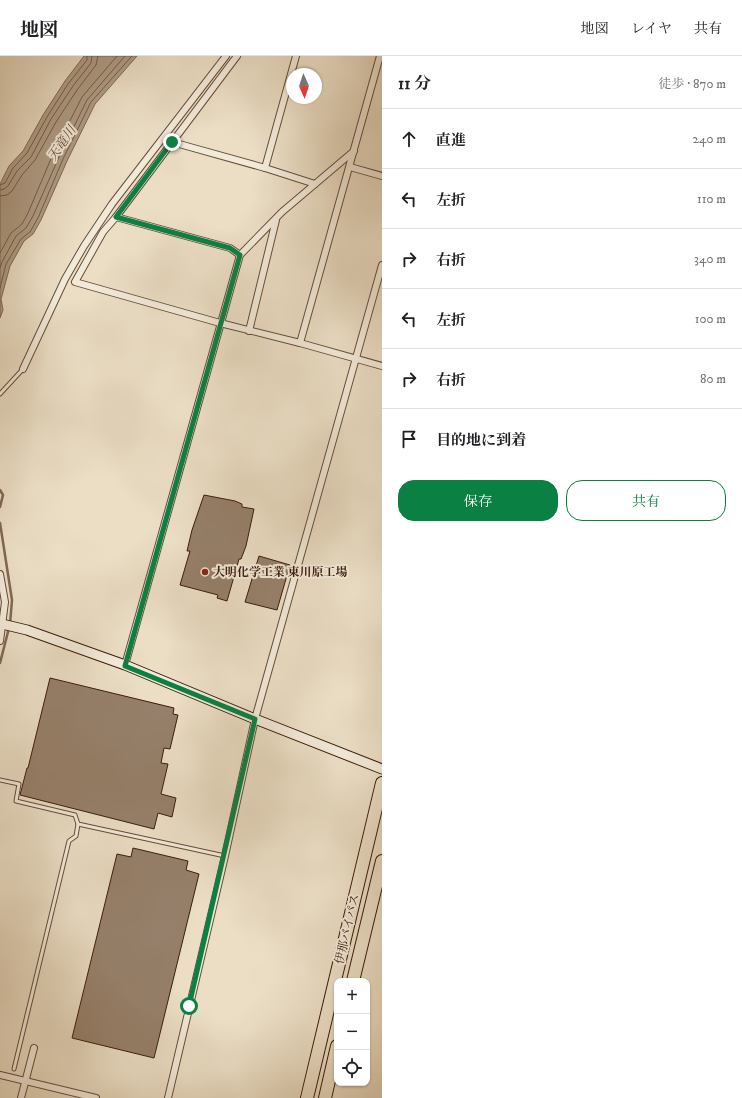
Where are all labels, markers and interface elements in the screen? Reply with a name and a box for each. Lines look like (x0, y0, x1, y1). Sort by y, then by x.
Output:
text: 地図 (20, 19, 58, 42)
text: 地図 (581, 20, 609, 38)
text: レイヤ (631, 20, 672, 38)
text: 共有 (694, 20, 722, 38)
north arrow (286, 68, 322, 104)
text: 11 分 (398, 73, 431, 95)
text: 徒歩 · 870 m (658, 76, 726, 92)
water label: 天竜川 (44, 121, 81, 164)
icon: ahead (398, 128, 420, 150)
text: 直進 (436, 131, 466, 150)
text: 240 m (693, 131, 726, 147)
route end (163, 133, 181, 151)
icon: left (398, 188, 420, 210)
text: 左折 (436, 191, 466, 210)
text: 110 m (697, 191, 726, 207)
icon: right (398, 248, 420, 270)
text: 右折 (436, 251, 466, 270)
text: 340 m (694, 251, 726, 267)
icon: left (398, 308, 420, 330)
text: 左折 (436, 311, 466, 330)
text: 100 m (695, 311, 726, 327)
icon: right (398, 368, 420, 390)
text: 右折 (436, 371, 466, 390)
text: 80 m (700, 371, 726, 387)
icon: arrive (398, 428, 420, 450)
text: 目的地に到着 (436, 431, 526, 450)
button: 保存 (398, 480, 558, 521)
button: 共有 (566, 480, 726, 521)
place label: 大明化学工業 東川原工場 (213, 565, 348, 580)
marker: 大明化学工業 東川原工場 (200, 567, 210, 577)
street label: 伊那バイパス (332, 892, 363, 966)
map controls (334, 978, 370, 1086)
button: + (334, 978, 370, 1014)
route start (180, 997, 198, 1015)
button: − (334, 1014, 370, 1050)
button: locate (334, 1050, 370, 1086)

